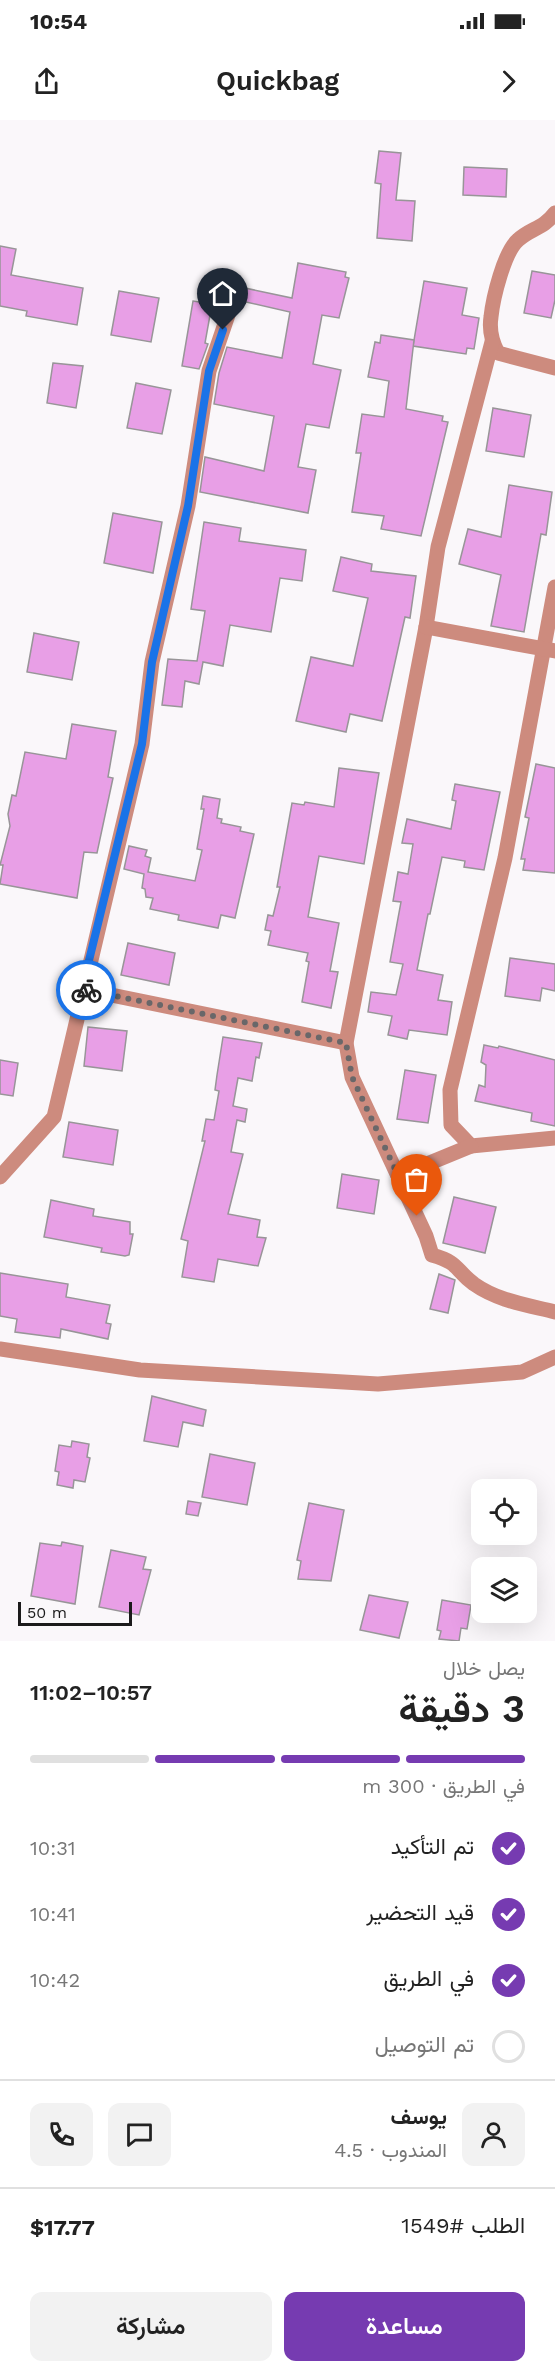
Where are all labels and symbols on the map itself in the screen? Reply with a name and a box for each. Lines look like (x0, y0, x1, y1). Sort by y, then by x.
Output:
pin (197, 268, 248, 330)
courier (56, 960, 116, 1020)
pin (391, 1154, 442, 1216)
scale bar (18, 1599, 132, 1626)

